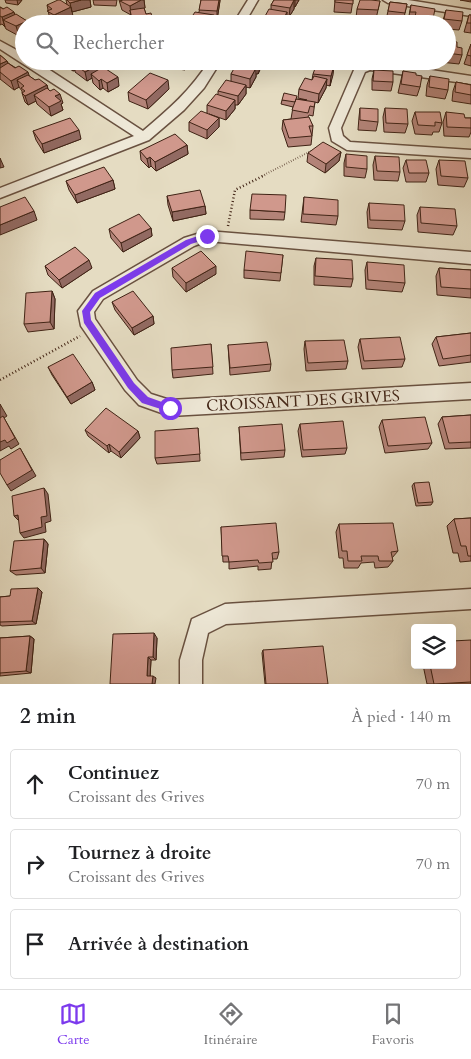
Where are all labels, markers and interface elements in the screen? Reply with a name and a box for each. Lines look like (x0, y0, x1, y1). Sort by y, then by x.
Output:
search box (15, 15, 456, 70)
icon: search (33, 29, 61, 57)
text: Rechercher (73, 30, 164, 56)
route end (196, 225, 219, 248)
street label: CROISSANT DES GRIVES (206, 385, 400, 417)
route start (159, 397, 182, 420)
map controls (411, 624, 456, 669)
button: layers (411, 624, 456, 669)
text: 2 min (20, 702, 76, 731)
text: À pied · 140 m (351, 706, 451, 728)
text: Continuez (68, 760, 159, 786)
icon: ahead (21, 770, 49, 798)
text: 70 m (416, 773, 450, 795)
text: Croissant des Grives (68, 786, 204, 808)
text: Tournez à droite (68, 840, 211, 866)
icon: right (21, 850, 49, 878)
text: 70 m (416, 853, 450, 875)
text: Croissant des Grives (68, 866, 204, 888)
icon: arrive (21, 930, 49, 958)
text: Arrivée à destination (68, 931, 249, 957)
tab: Carte (57, 1000, 90, 1049)
tab: Itinéraire (204, 1000, 258, 1049)
tab: Favoris (372, 1000, 414, 1049)

